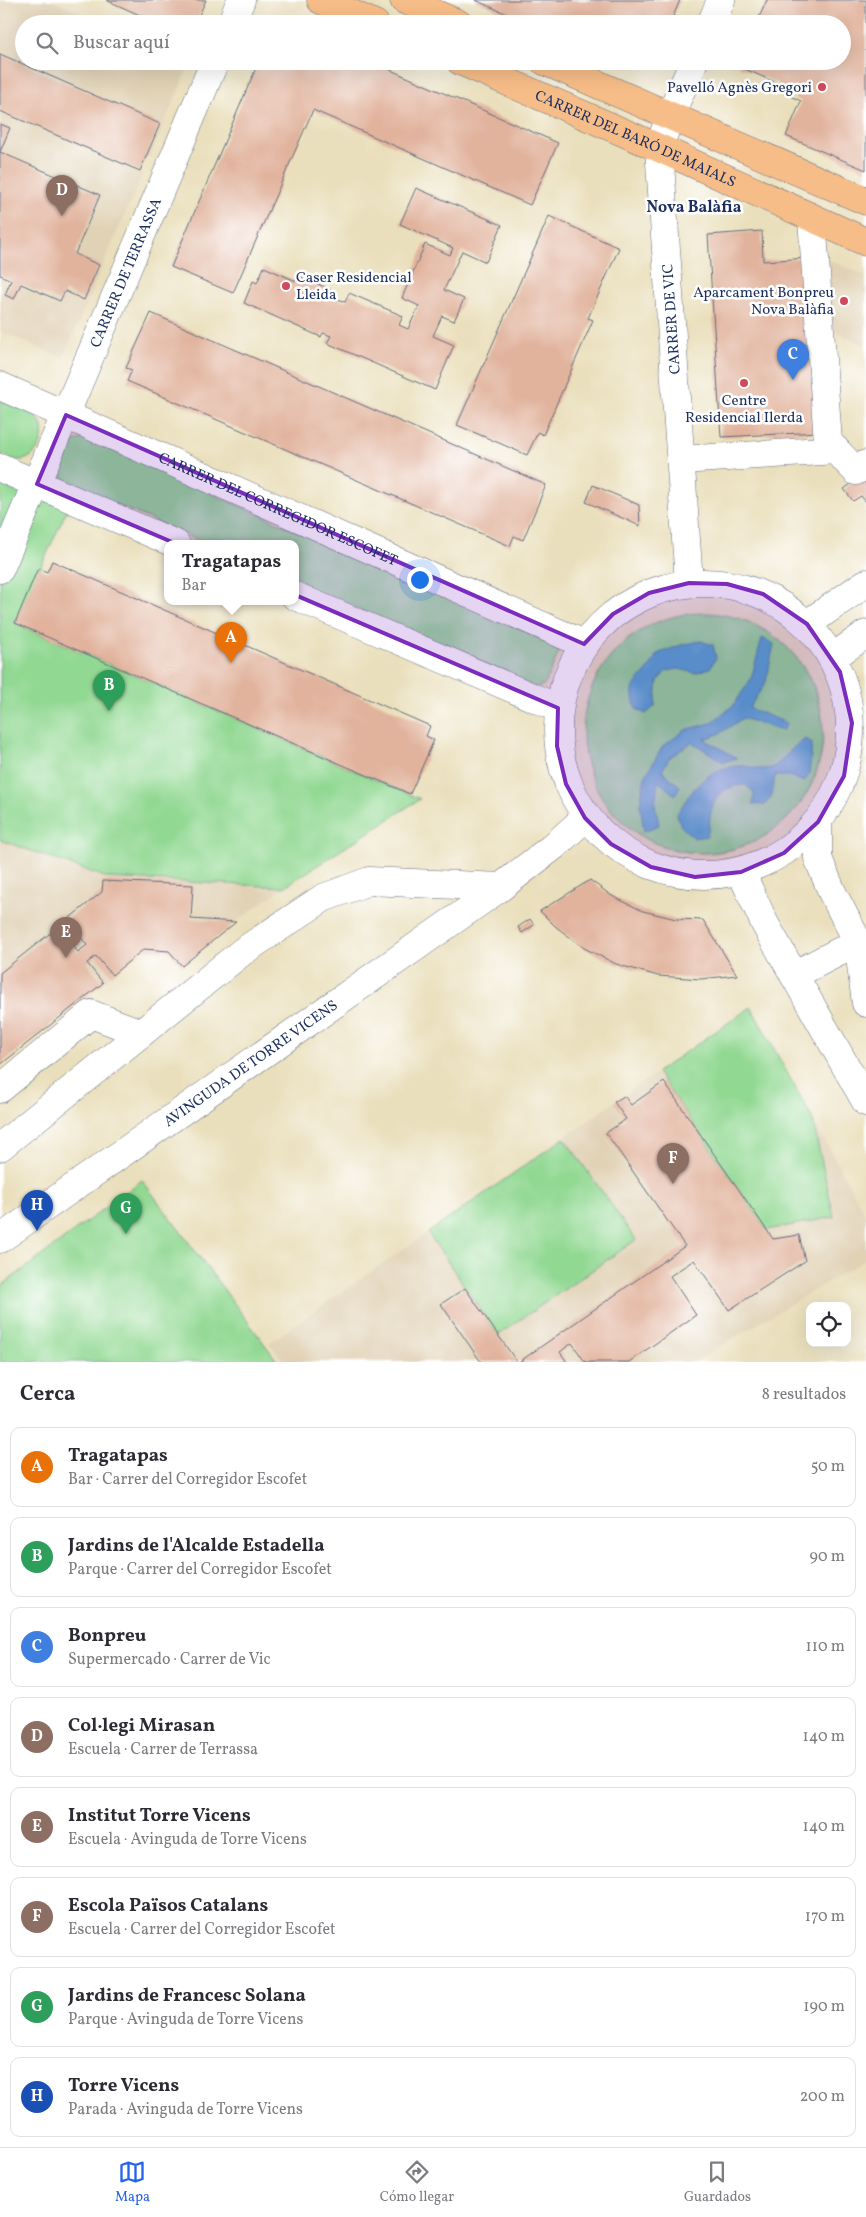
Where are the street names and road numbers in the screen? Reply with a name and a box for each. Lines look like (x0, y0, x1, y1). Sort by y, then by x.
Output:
street label: CARRER DEL BARÓ DE MAIALS (531, 86, 739, 194)
street label: CARRER DE TERRASSA (86, 194, 168, 351)
street label: CARRER DE VIC (658, 263, 687, 375)
street label: CARRER DEL CORREGIDOR ESCOFET (155, 448, 401, 572)
street label: AVINGUDA DE TORRE VICENS (160, 996, 343, 1133)

